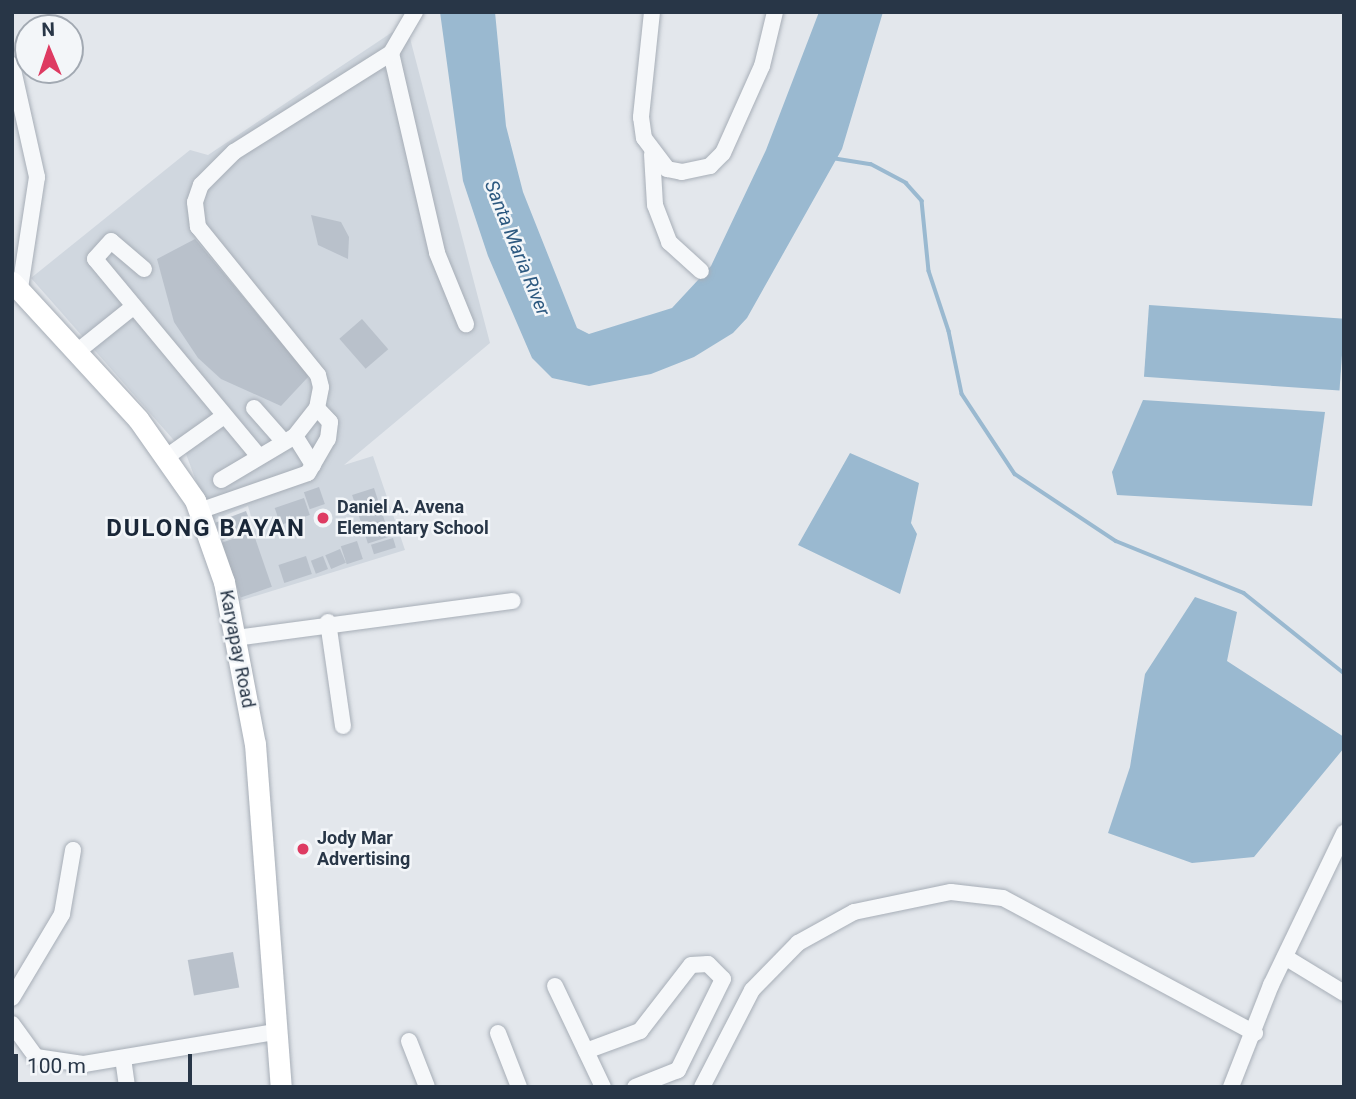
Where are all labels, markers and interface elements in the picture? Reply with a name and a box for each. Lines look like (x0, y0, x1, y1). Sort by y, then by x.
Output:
north arrow (14, 14, 84, 84)
text: N (41, 18, 55, 41)
water label: Santa Maria River (479, 177, 555, 319)
place label: Daniel A. Avena Elementary School (337, 497, 489, 540)
marker: Daniel A. Avena Elementary School (315, 510, 331, 526)
district label: DULONG BAYAN (108, 515, 304, 543)
street label: Karyapay Road (215, 588, 259, 710)
place label: Jody Mar Advertising (317, 828, 410, 870)
marker: Jody Mar Advertising (295, 841, 311, 857)
scale bar (18, 1040, 196, 1084)
text: 100 m (27, 1054, 86, 1078)

